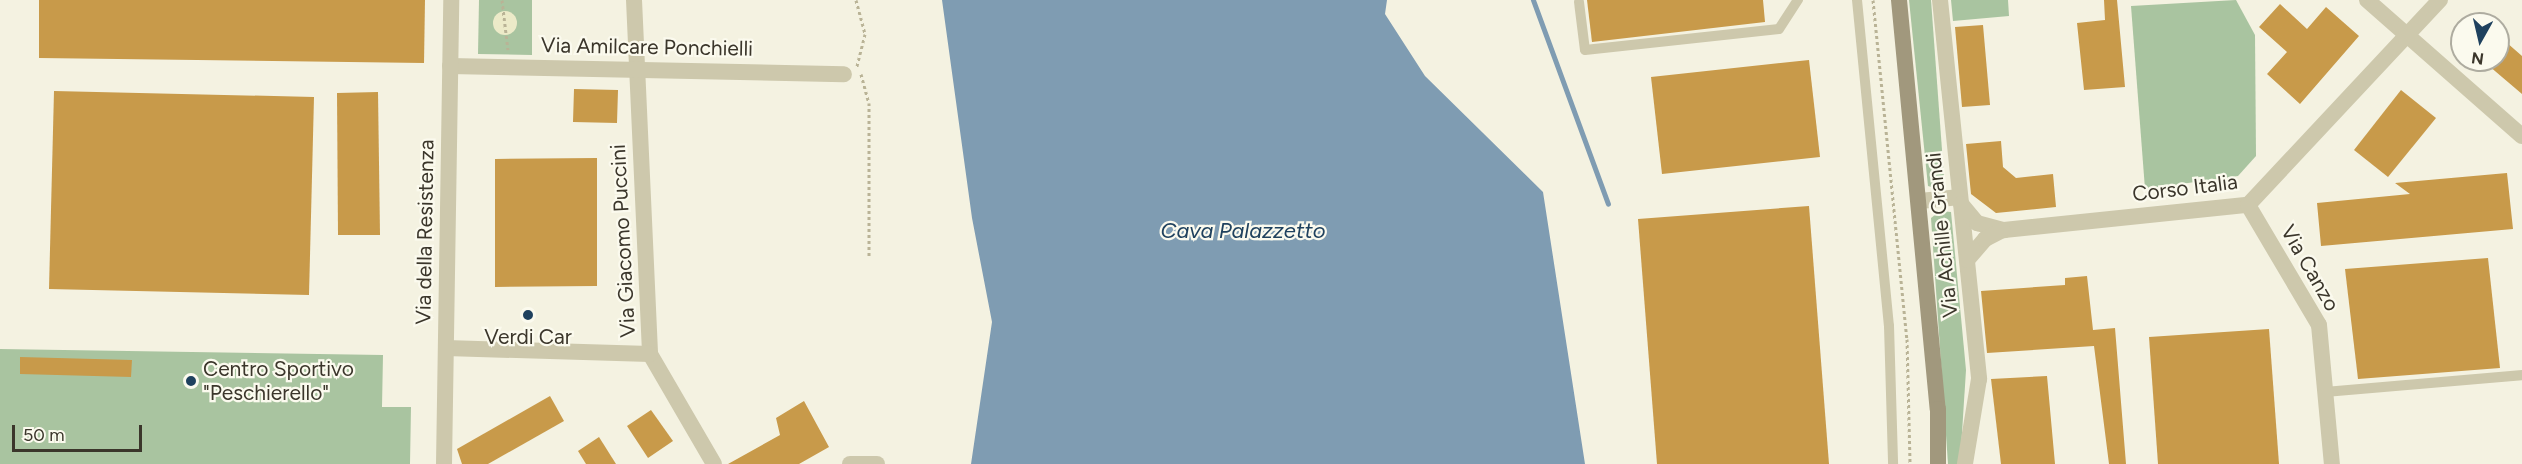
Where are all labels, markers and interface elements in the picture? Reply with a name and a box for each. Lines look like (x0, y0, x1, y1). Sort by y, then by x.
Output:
north arrow (2450, 12, 2510, 72)
street label: Via Amilcare Ponchielli (541, 33, 753, 61)
text: N (2470, 48, 2485, 69)
street label: Via della Resistenza (411, 139, 439, 325)
street label: Via Giacomo Puccini (605, 144, 641, 338)
street label: Via Achille Grandi (1921, 151, 1963, 319)
street label: Corso Italia (2131, 169, 2239, 207)
water label: Cava Palazzetto (1161, 218, 1325, 244)
street label: Via Canzo (2275, 220, 2345, 316)
marker: Verdi Car (521, 308, 535, 322)
place label: Verdi Car (484, 324, 572, 350)
place label: Centro Sportivo "Peschierello" (203, 356, 354, 406)
marker: Centro Sportivo "Peschierello" (184, 374, 198, 388)
scale bar (15, 413, 146, 451)
text: 50 m (23, 424, 65, 446)

